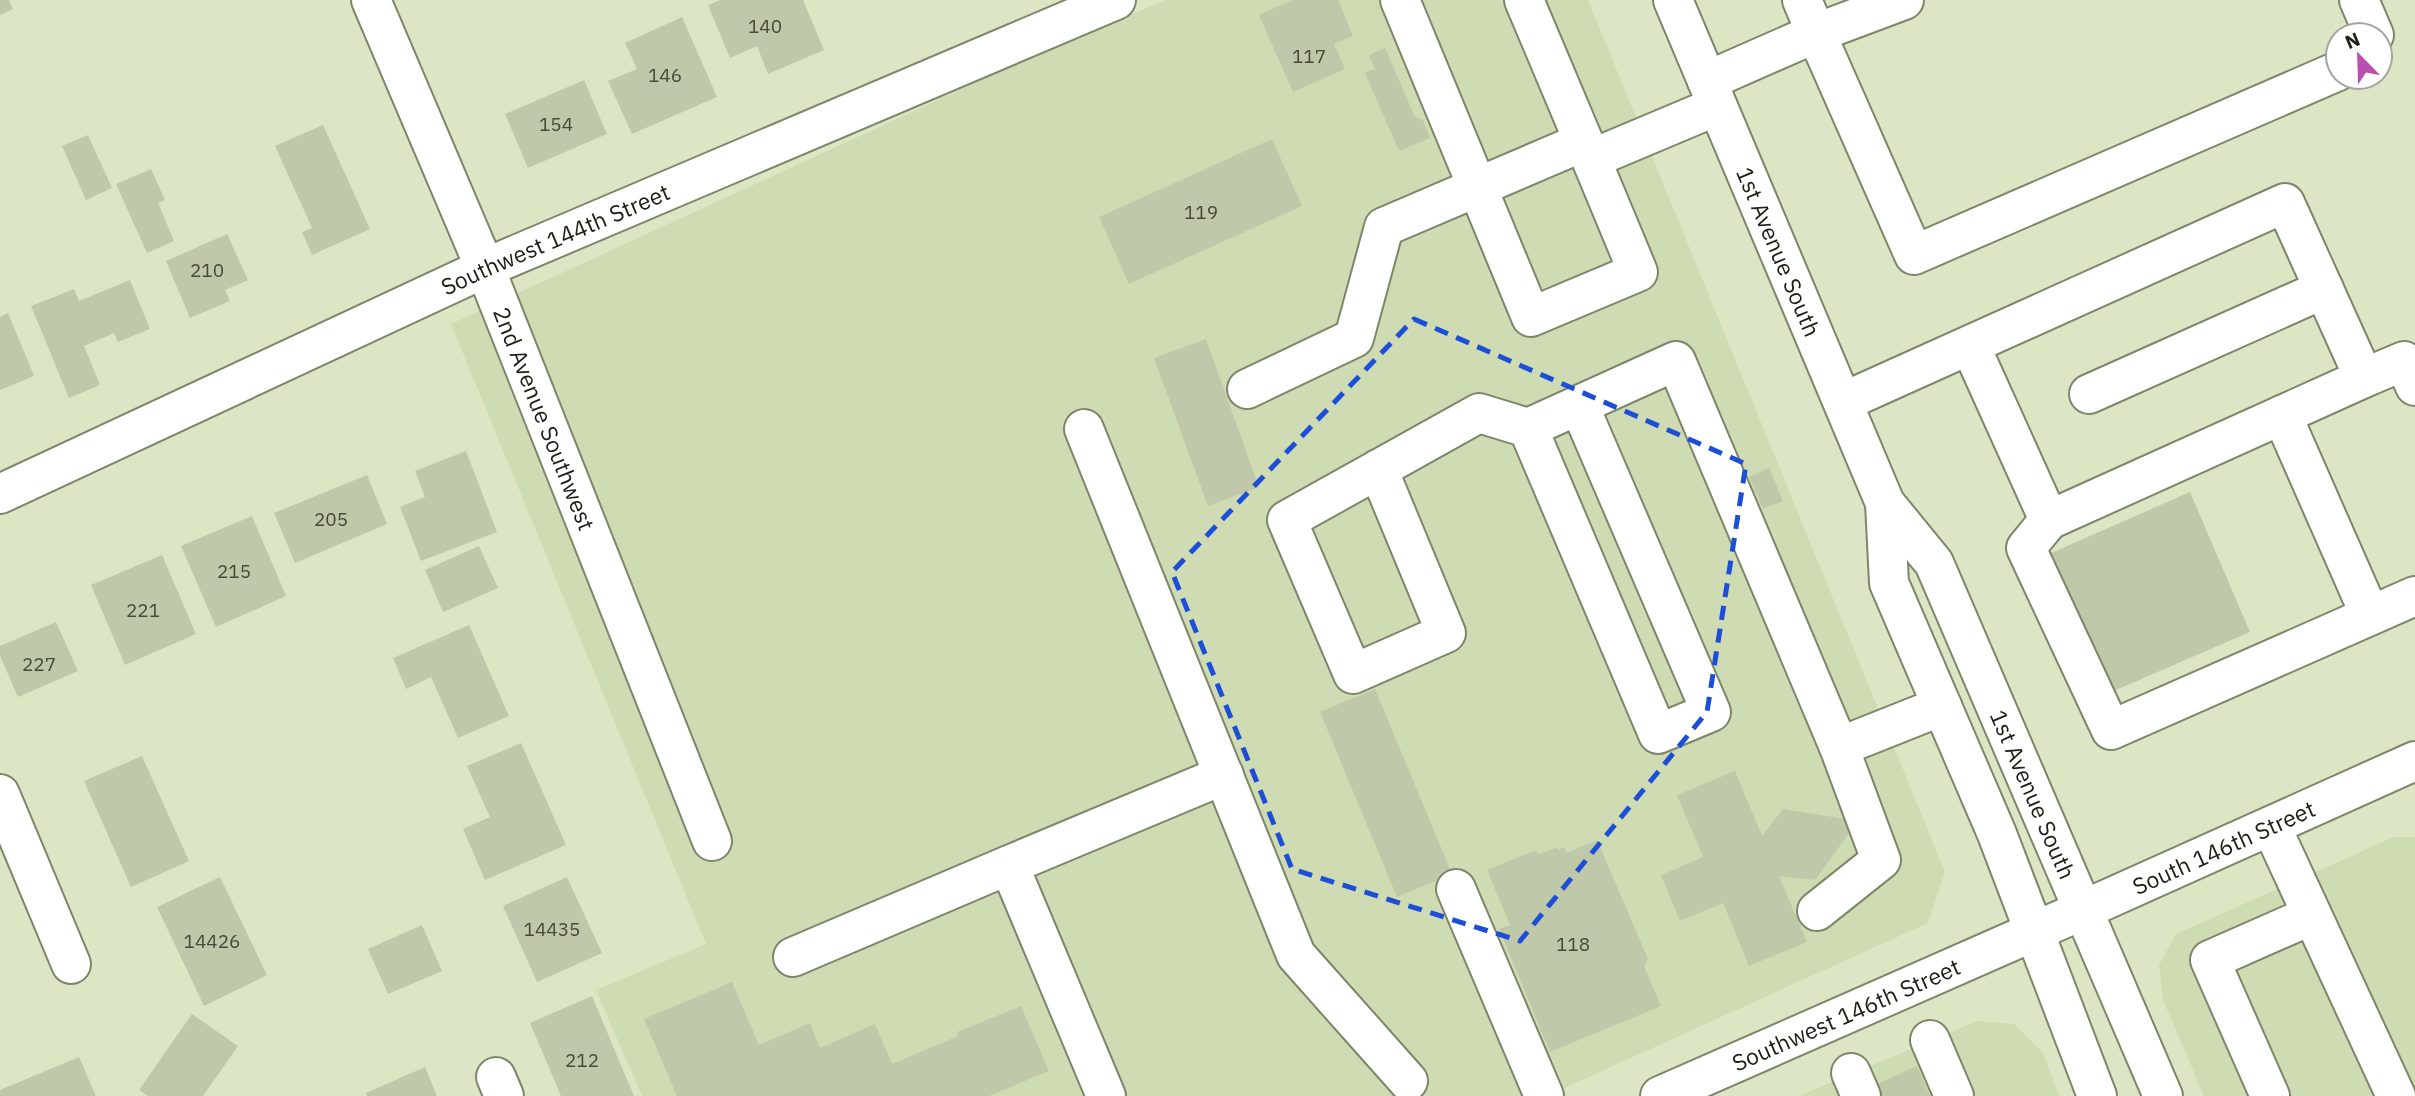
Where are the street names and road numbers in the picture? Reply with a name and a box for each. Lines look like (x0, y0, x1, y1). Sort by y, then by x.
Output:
street label: 1st Avenue South (1730, 162, 1828, 341)
street label: Southwest 144th Street (436, 176, 674, 302)
street label: 2nd Avenue Southwest (487, 302, 602, 534)
street label: 1st Avenue South (1984, 705, 2083, 883)
street label: South 146th Street (2127, 793, 2319, 901)
street label: Southwest 146th Street (1727, 951, 1965, 1078)

